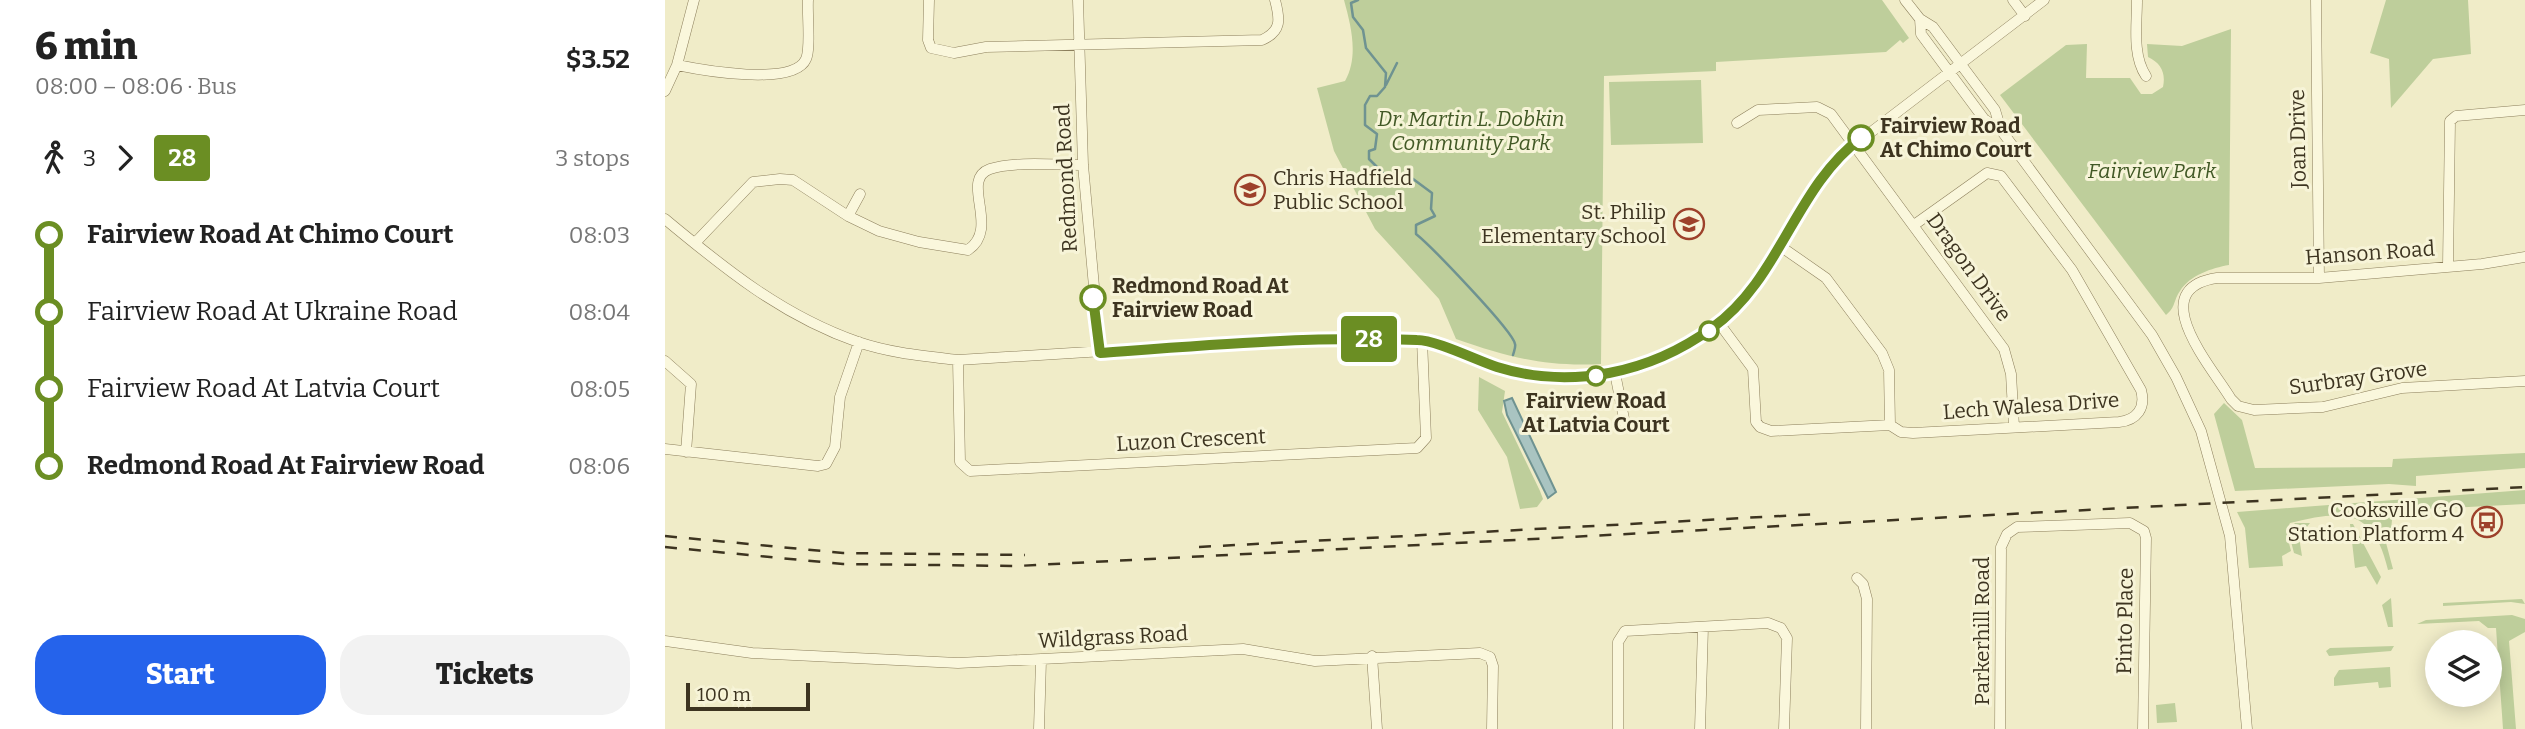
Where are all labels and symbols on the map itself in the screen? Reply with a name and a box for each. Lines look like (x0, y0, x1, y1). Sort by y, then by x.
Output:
street label: Joan Drive (2284, 89, 2312, 190)
street label: Redmond Road (1049, 103, 1083, 253)
park label: Dr. Martin L. Dobkin Community Park (1378, 106, 1565, 156)
place label: Fairview Road At Chimo Court (1880, 113, 2032, 163)
marker: Fairview Road At Chimo Court (1848, 125, 1874, 151)
park label: Fairview Park (2088, 158, 2217, 184)
place label: Chris Hadfield Public School (1273, 165, 1413, 215)
school or university icon: Chris Hadfield Public School (1233, 173, 1267, 207)
place label: St. Philip Elementary School (1481, 199, 1666, 249)
school or university icon: St. Philip Elementary School (1672, 207, 1706, 241)
street label: Dragon Drive (1921, 208, 2017, 326)
street label: Hanson Road (2304, 235, 2436, 271)
place label: Redmond Road At Fairview Road (1112, 273, 1289, 323)
marker: Redmond Road At Fairview Road (1080, 285, 1106, 311)
line badge: 28 (1337, 316, 1401, 362)
unlabelled marker (1699, 321, 1719, 341)
street label: Surbray Grove (2287, 355, 2429, 401)
marker: Fairview Road At Latvia Court (1586, 366, 1606, 386)
street label: Lech Walesa Drive (1942, 387, 2120, 425)
place label: Fairview Road At Latvia Court (1522, 388, 1671, 438)
street label: Luzon Crescent (1116, 423, 1267, 457)
place label: Cooksville GO Station Platform 4 (2288, 497, 2464, 547)
bus stop icon: Cooksville GO Station Platform 4 (2470, 505, 2504, 539)
street label: Parkerhill Road (1969, 557, 1995, 705)
street label: Pinto Place (2111, 567, 2139, 675)
street label: Wildgrass Road (1037, 620, 1189, 654)
scale bar (686, 680, 810, 712)

